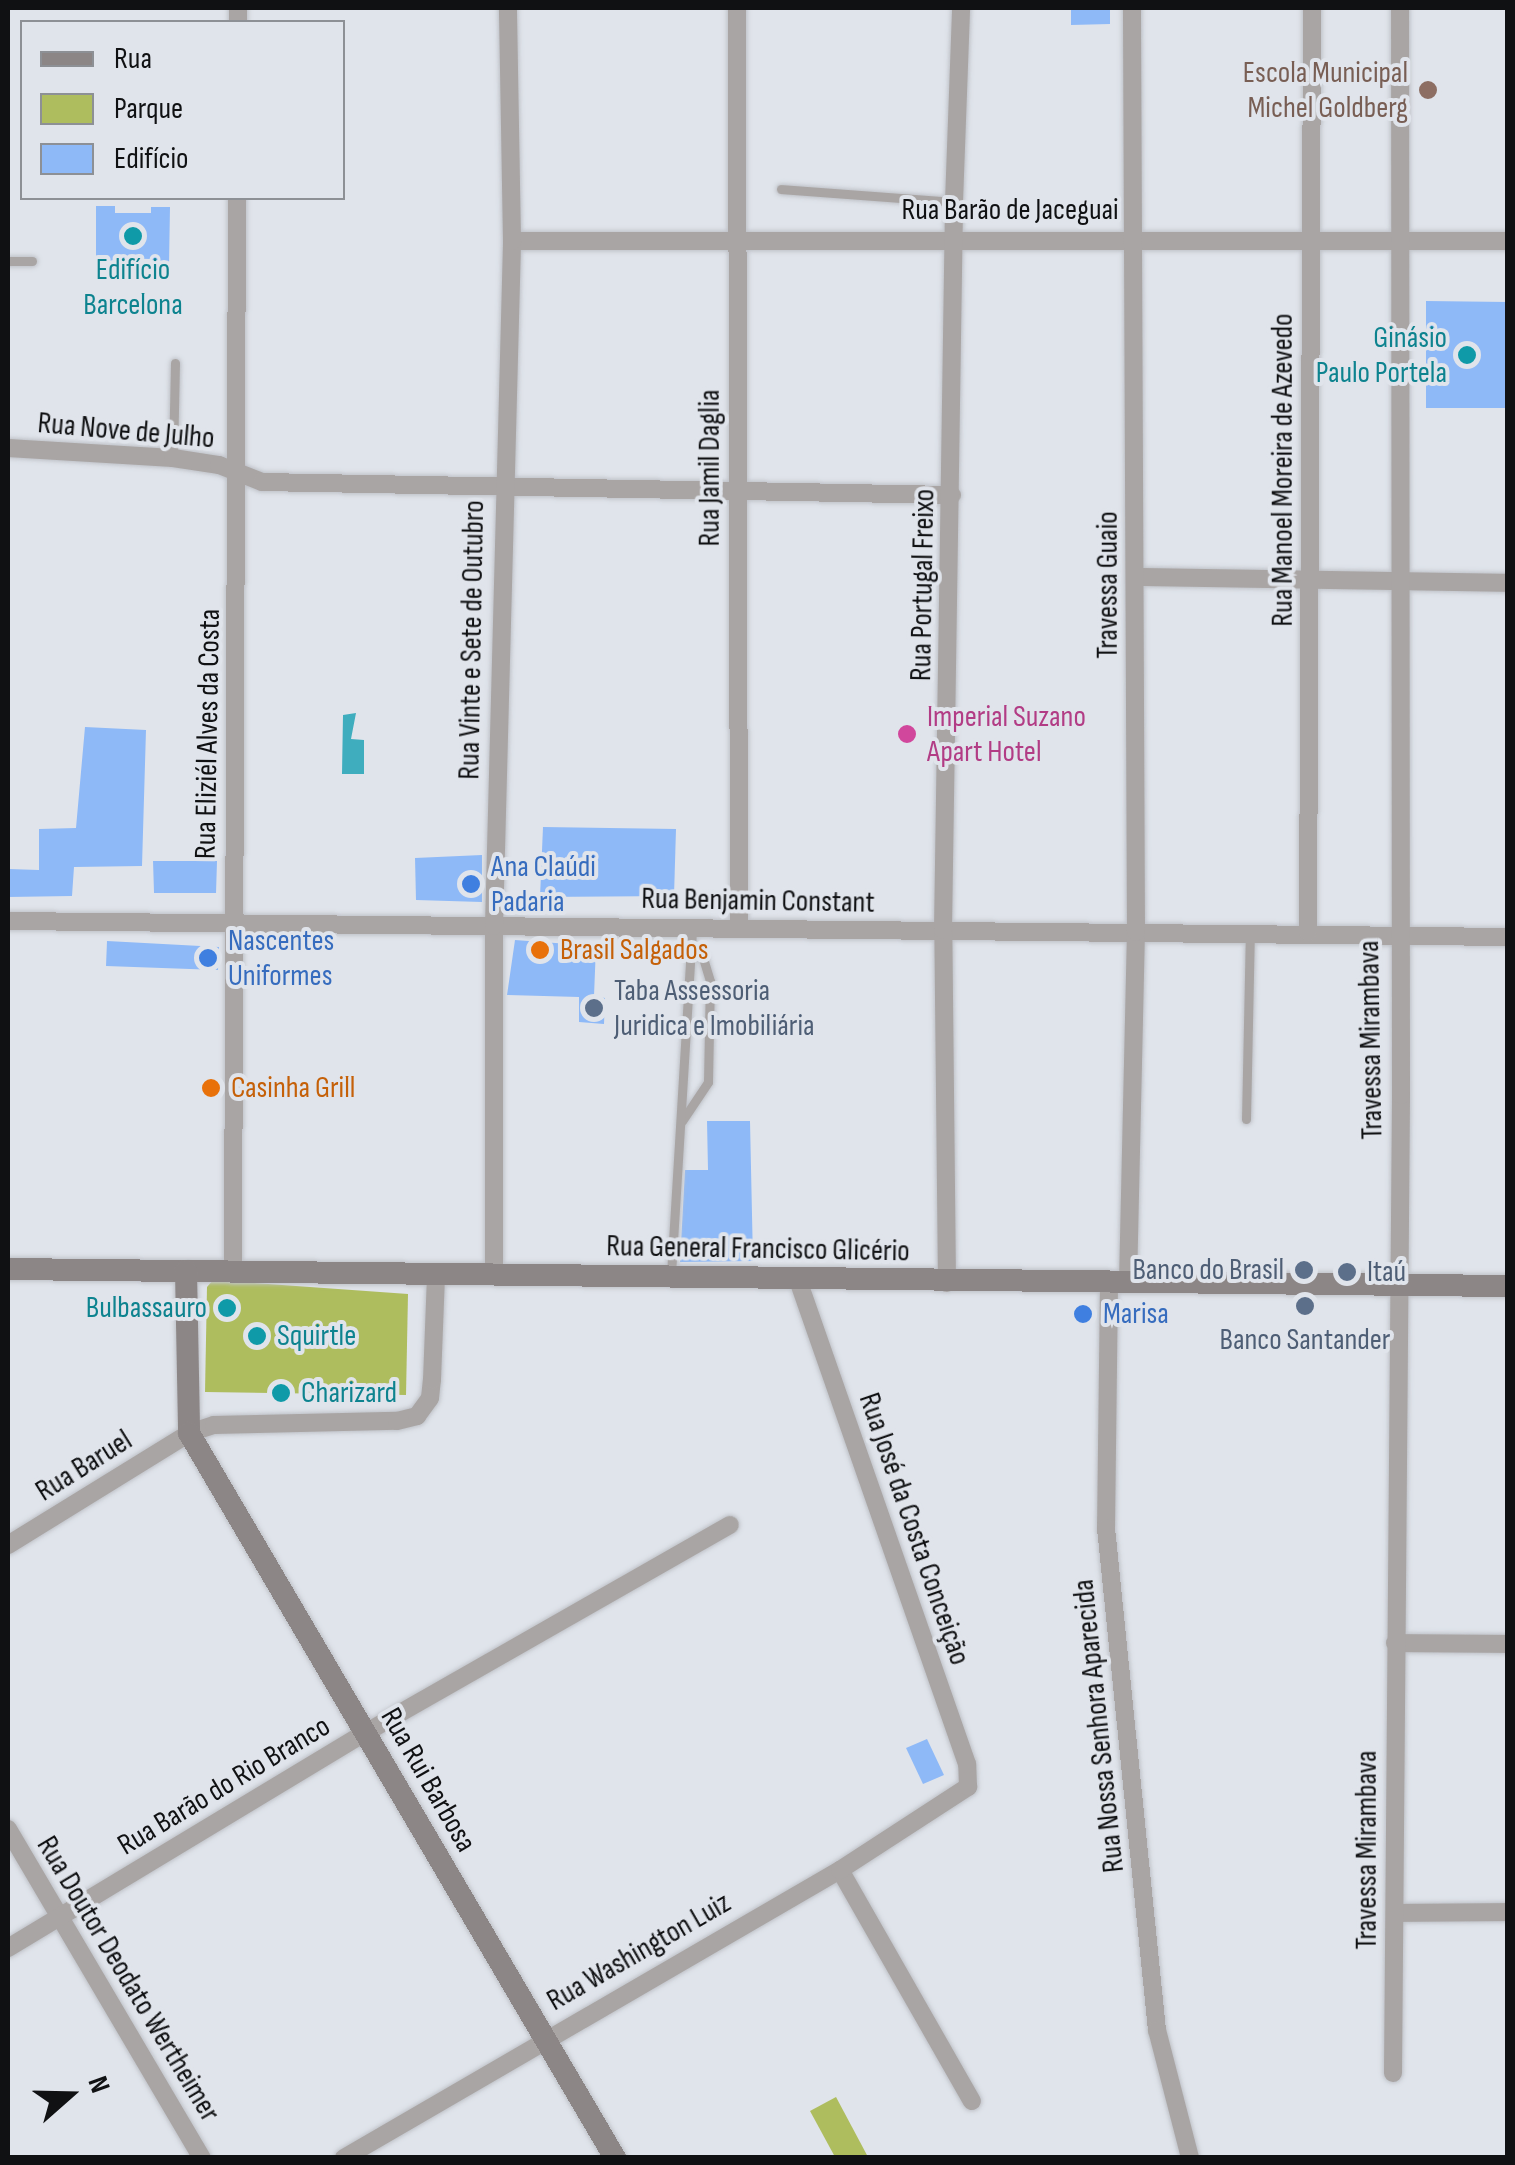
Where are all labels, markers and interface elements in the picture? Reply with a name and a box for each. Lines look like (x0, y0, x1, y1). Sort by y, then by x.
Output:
legend (20, 20, 345, 200)
text: Rua (114, 41, 152, 77)
place label: Escola Municipal Michel Goldberg (1243, 55, 1408, 126)
marker: Escola Municipal Michel Goldberg (1417, 79, 1439, 101)
text: Parque (114, 91, 183, 127)
text: Edifício (114, 141, 189, 177)
street label: Rua Barão de Jaceguai (901, 192, 1119, 228)
marker: Edifício Barcelona (122, 225, 144, 247)
place label: Edifício Barcelona (83, 252, 183, 322)
street label: Rua Manoel Moreira de Azevedo (1265, 313, 1301, 627)
place label: Ginásio Paulo Portela (1316, 320, 1447, 390)
marker: Ginásio Paulo Portela (1456, 344, 1478, 366)
street label: Rua Jamil Daglia (692, 389, 728, 547)
street label: Rua Nove de Julho (36, 405, 216, 457)
street label: Rua Portugal Freixo (903, 489, 943, 681)
street label: Rua Vinte e Sete de Outubro (452, 500, 492, 780)
street label: Travessa Guaio (1090, 511, 1126, 659)
street label: Rua Eliziél Alves da Costa (188, 609, 228, 859)
place label: Imperial Suzano Apart Hotel (927, 699, 1086, 770)
marker: Imperial Suzano Apart Hotel (896, 723, 918, 745)
place label: Ana Claúdi Padaria (491, 849, 596, 920)
marker: Ana Claúdi Padaria (460, 873, 482, 895)
street label: Rua Benjamin Constant (641, 881, 875, 921)
place label: Nascentes Uniformes (228, 923, 334, 994)
place label: Brasil Salgados (560, 932, 709, 968)
marker: Brasil Salgados (529, 939, 551, 961)
street label: Travessa Mirambava (1351, 940, 1391, 1140)
marker: Nascentes Uniformes (197, 947, 219, 969)
place label: Taba Assessoria Juridica e Imobiliária (614, 973, 815, 1044)
marker: Taba Assessoria Juridica e Imobiliária (583, 997, 605, 1019)
place label: Casinha Grill (231, 1070, 355, 1106)
marker: Casinha Grill (200, 1077, 222, 1099)
street label: Rua General Francisco Glicério (606, 1228, 910, 1270)
place label: Banco do Brasil (1132, 1252, 1284, 1288)
place label: Itaú (1367, 1254, 1406, 1290)
marker: Banco do Brasil (1293, 1259, 1315, 1281)
marker: Itaú (1336, 1261, 1358, 1283)
place label: Bulbassauro (86, 1290, 207, 1326)
marker: Banco Santander (1294, 1295, 1316, 1317)
place label: Marisa (1103, 1296, 1169, 1332)
marker: Bulbassauro (216, 1297, 238, 1319)
marker: Marisa (1072, 1303, 1094, 1325)
place label: Squirtle (277, 1318, 356, 1354)
place label: Banco Santander (1220, 1322, 1390, 1358)
marker: Squirtle (246, 1325, 268, 1347)
place label: Charizard (301, 1375, 397, 1411)
marker: Charizard (270, 1382, 292, 1404)
street label: Rua José da Costa Conceição (851, 1388, 977, 1670)
street label: Rua Baruel (29, 1423, 139, 1509)
street label: Rua Nossa Senhora Aparecida (1066, 1578, 1132, 1874)
street label: Rua Rui Barbosa (372, 1702, 484, 1858)
street label: Rua Barão do Rio Branco (111, 1708, 337, 1864)
street label: Travessa Mirambava (1349, 1750, 1385, 1950)
street label: Rua Doutor Deodato Wertheimer (29, 1830, 227, 2128)
street label: Rua Washington Luiz (541, 1885, 737, 2019)
north arrow (20, 2045, 120, 2145)
text: N (81, 2072, 117, 2097)

